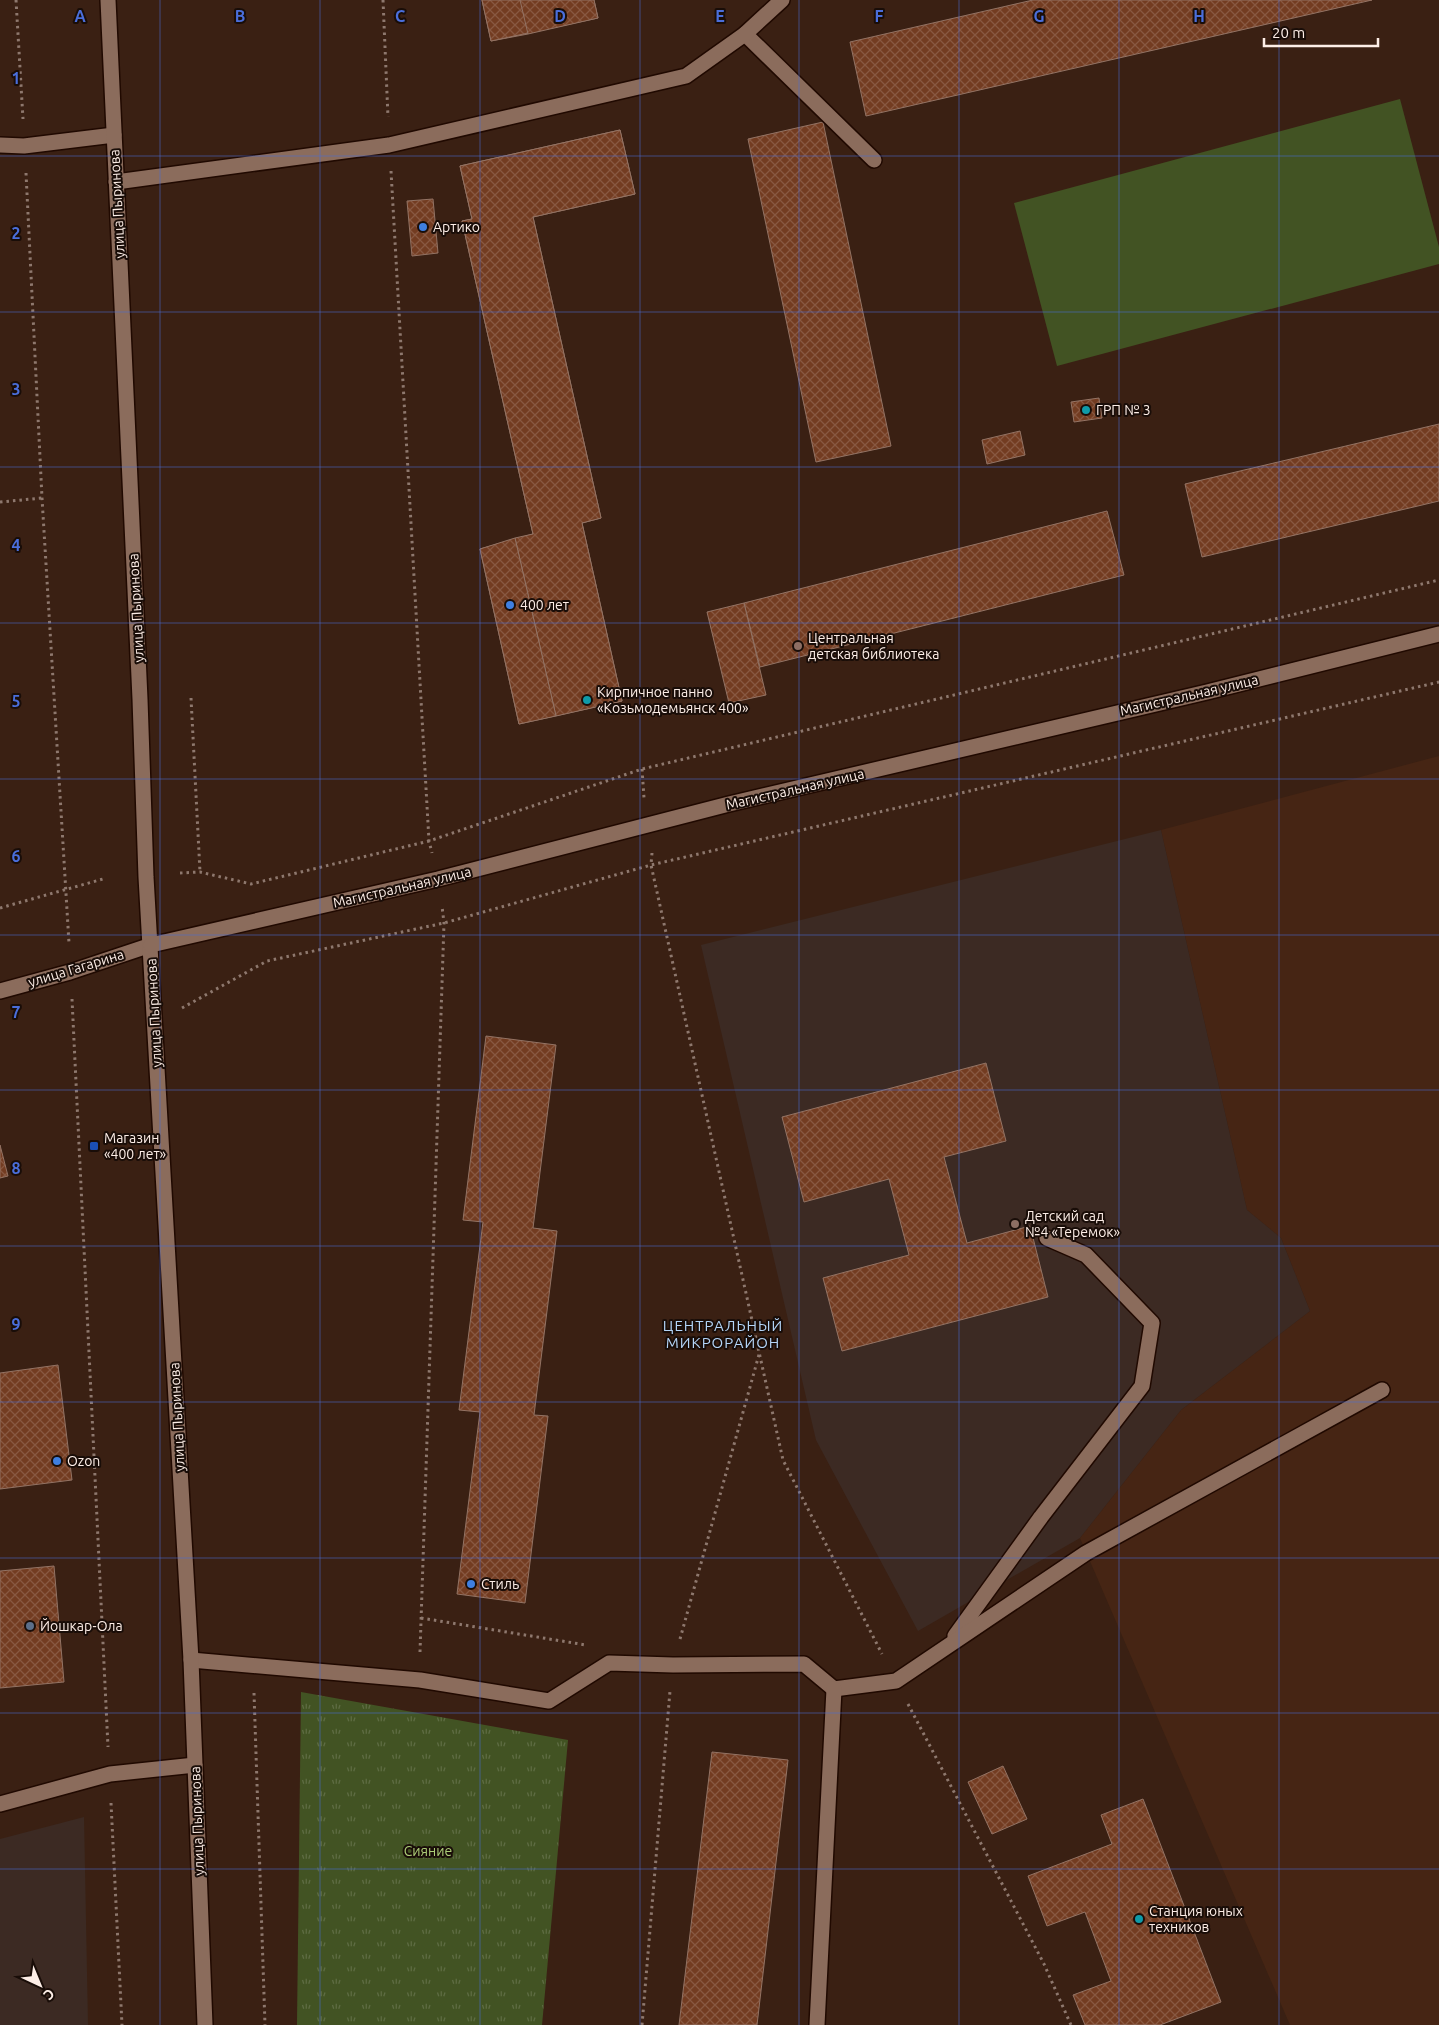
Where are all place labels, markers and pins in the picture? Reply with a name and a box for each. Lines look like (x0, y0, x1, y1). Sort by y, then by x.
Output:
place label: Артико (433, 219, 480, 235)
marker: Артико (417, 221, 429, 233)
place label: ГРП № 3 (1096, 402, 1151, 418)
marker: ГРП № 3 (1080, 404, 1092, 416)
place label: 400 лет (520, 597, 569, 613)
marker: 400 лет (504, 599, 516, 611)
place label: Центральная детская библиотека (808, 630, 939, 662)
marker: Центральная детская библиотека (792, 640, 804, 652)
place label: Кирпичное панно «Козьмодемьянск 400» (597, 684, 749, 716)
marker: Кирпичное панно «Козьмодемьянск 400» (581, 694, 593, 706)
place label: Магазин «400 лет» (104, 1130, 167, 1162)
marker: Магазин «400 лет» (88, 1140, 100, 1152)
place label: Детский сад №4 «Теремок» (1025, 1208, 1121, 1240)
marker: Детский сад №4 «Теремок» (1009, 1218, 1021, 1230)
place label: Ozon (67, 1453, 100, 1469)
marker: Ozon (51, 1455, 63, 1467)
place label: Стиль (481, 1576, 519, 1592)
marker: Стиль (465, 1578, 477, 1590)
place label: Йошкар-Ола (40, 1617, 123, 1634)
marker: Йошкар-Ола (24, 1620, 36, 1632)
place label: Станция юных техников (1149, 1903, 1243, 1935)
marker: Станция юных техников (1133, 1913, 1145, 1925)

